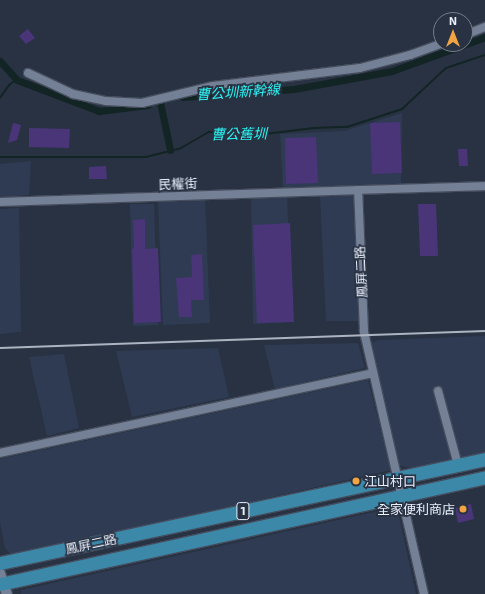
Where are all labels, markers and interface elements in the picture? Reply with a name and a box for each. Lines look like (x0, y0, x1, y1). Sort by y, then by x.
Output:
north arrow (433, 12, 473, 52)
text: N (449, 14, 457, 27)
water label: 曹公圳新幹線 (196, 81, 280, 103)
water label: 曹公舊圳 (211, 125, 267, 143)
street label: 民權街 (158, 176, 198, 192)
street label: 鳳屏二路 (352, 246, 370, 298)
place label: 江山村口 (364, 473, 416, 489)
marker: 江山村口 (351, 476, 361, 486)
road number: 1 (236, 501, 250, 521)
place label: 全家便利商店 (377, 501, 455, 517)
marker: 全家便利商店 (458, 504, 468, 514)
street label: 鳳屏二路 (64, 531, 118, 557)

